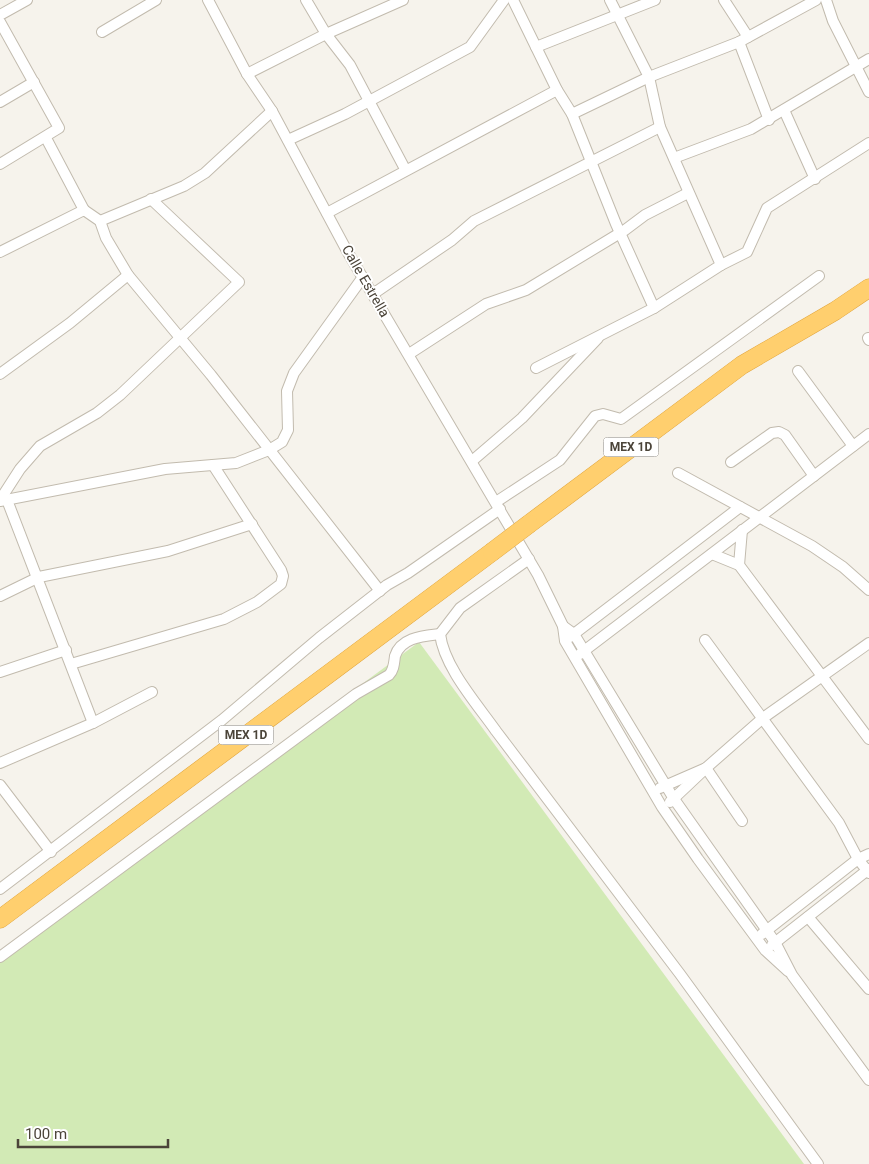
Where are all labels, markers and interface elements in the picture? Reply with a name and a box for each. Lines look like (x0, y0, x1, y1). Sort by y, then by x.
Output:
street label: Calle Estrella (339, 242, 393, 320)
road number: MEX 1D (604, 438, 658, 457)
road number: MEX 1D (218, 726, 274, 744)
scale bar (18, 1116, 168, 1148)
text: 100 m (25, 1125, 67, 1143)

